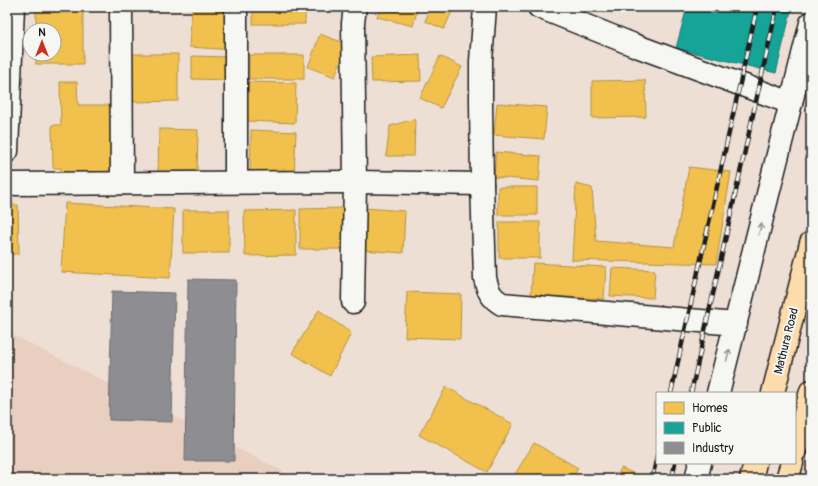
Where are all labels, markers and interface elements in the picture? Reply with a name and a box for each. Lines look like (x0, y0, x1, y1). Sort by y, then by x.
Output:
north arrow (22, 22, 62, 62)
text: N (38, 26, 46, 39)
one-way arrow (756, 223, 764, 236)
street label: Mathura Road (771, 306, 802, 376)
one-way arrow (724, 349, 732, 362)
legend (656, 392, 796, 464)
text: Homes (692, 401, 728, 416)
text: Public (692, 421, 722, 436)
text: Industry (692, 441, 734, 456)

